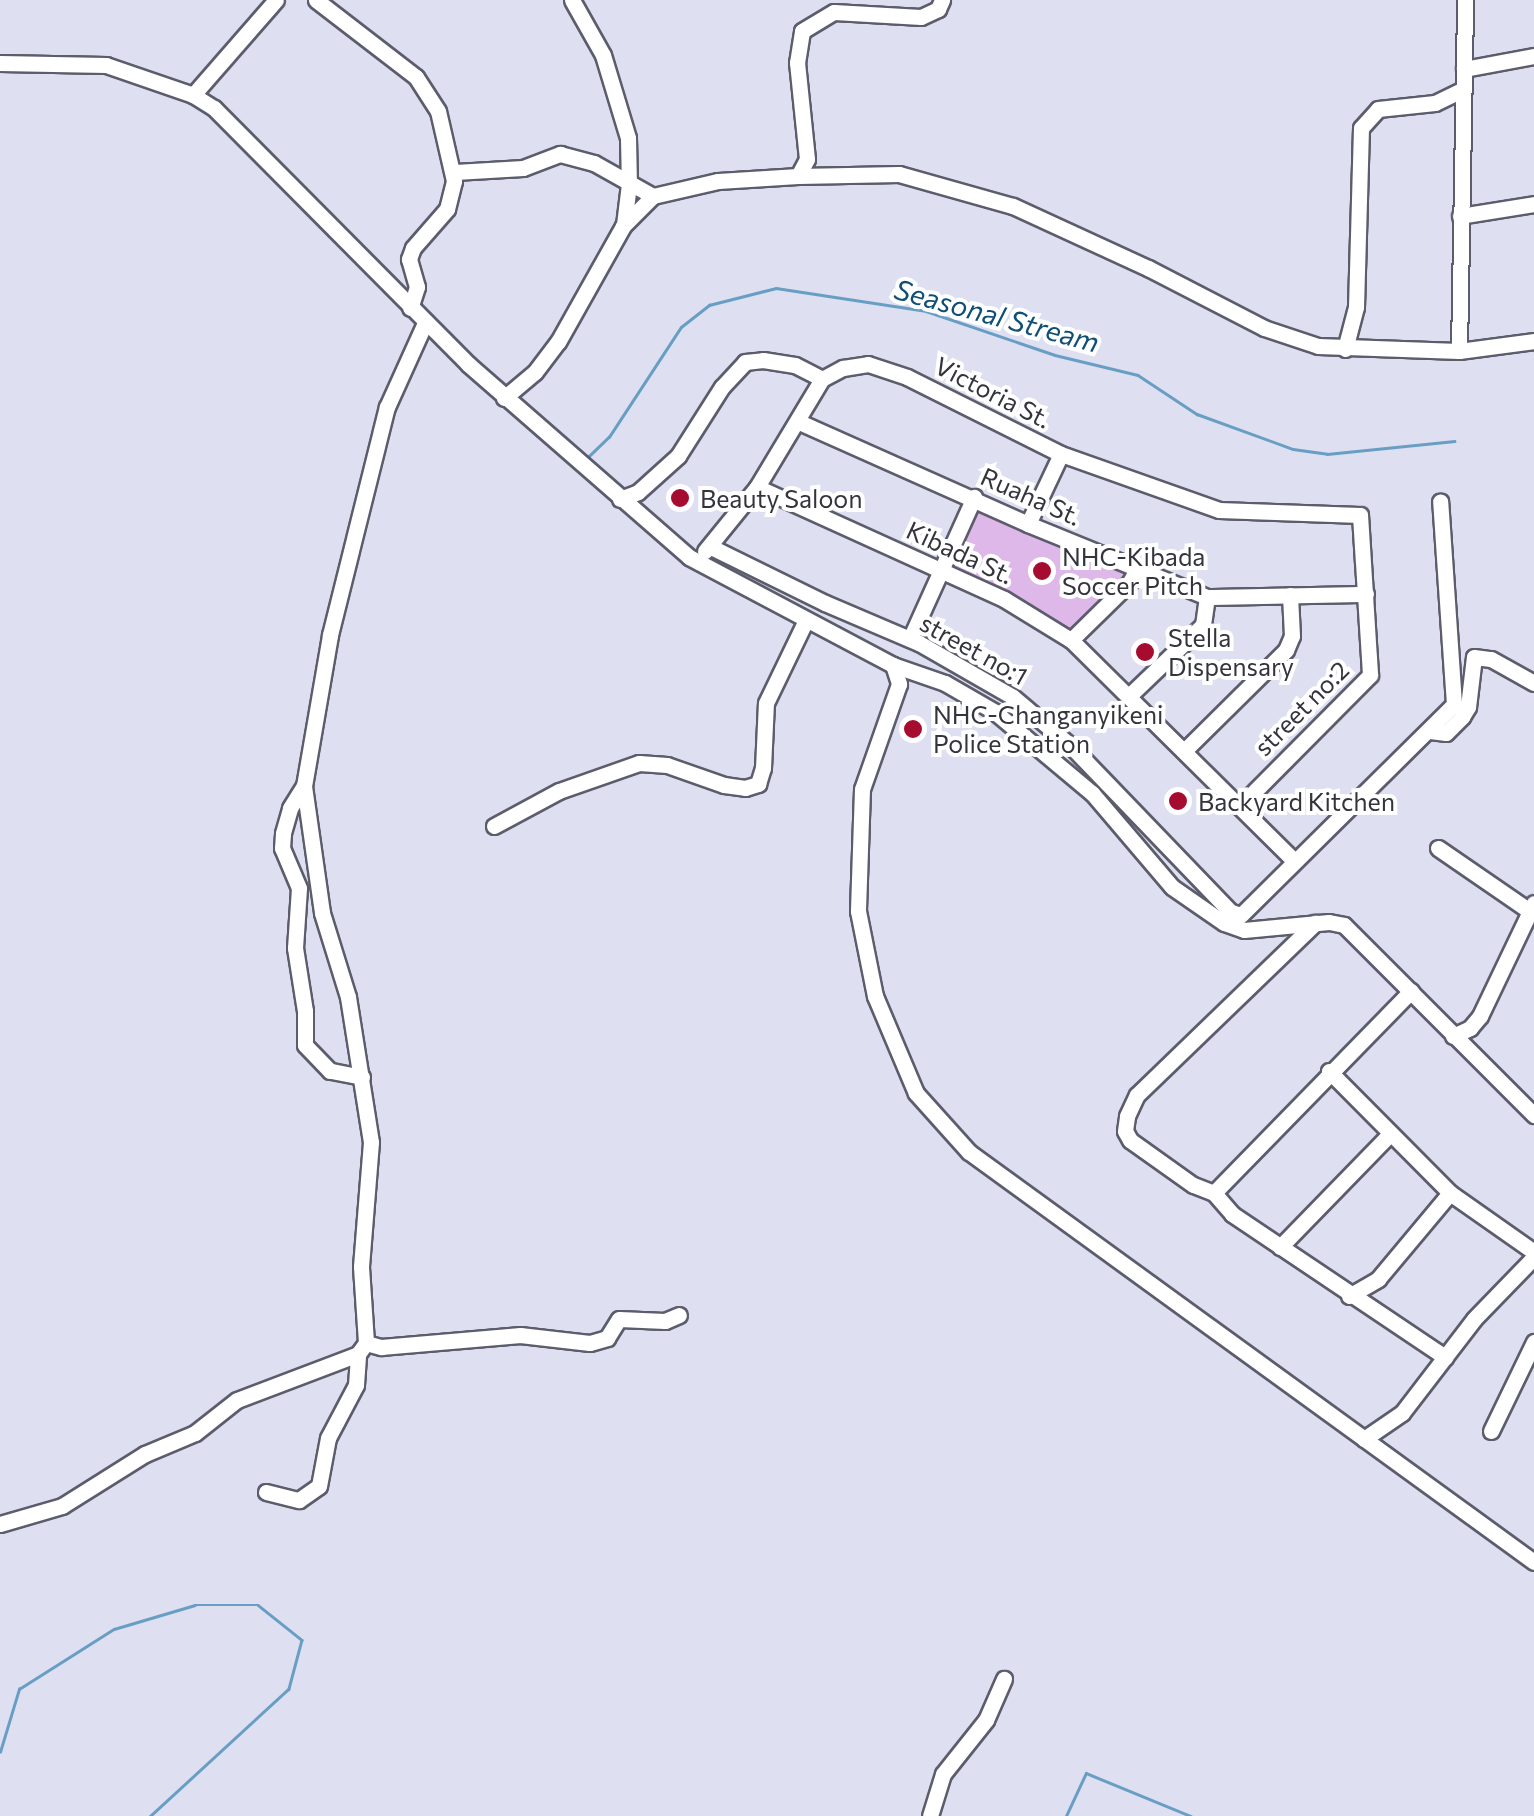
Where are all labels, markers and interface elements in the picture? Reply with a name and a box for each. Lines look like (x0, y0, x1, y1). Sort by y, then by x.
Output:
water label: Seasonal Stream (891, 272, 1103, 358)
street label: Victoria St. (930, 350, 1056, 434)
street label: Ruaha St. (976, 461, 1086, 531)
place label: Beauty Saloon (700, 483, 863, 513)
marker: Beauty Saloon (669, 487, 691, 509)
street label: Kibada St. (902, 514, 1018, 590)
place label: NHC-Kibada Soccer Pitch (1062, 542, 1205, 601)
marker: NHC-Kibada Soccer Pitch (1031, 560, 1053, 582)
street label: street no:1 (915, 607, 1033, 691)
place label: Stella Dispensary (1168, 623, 1294, 682)
marker: Stella Dispensary (1132, 639, 1158, 665)
street label: street no:2 (1247, 654, 1355, 762)
place label: NHC-Changanyikeni Police Station (933, 700, 1163, 759)
marker: NHC-Changanyikeni Police Station (902, 718, 924, 740)
place label: Backyard Kitchen (1198, 786, 1395, 816)
marker: Backyard Kitchen (1167, 790, 1189, 812)

